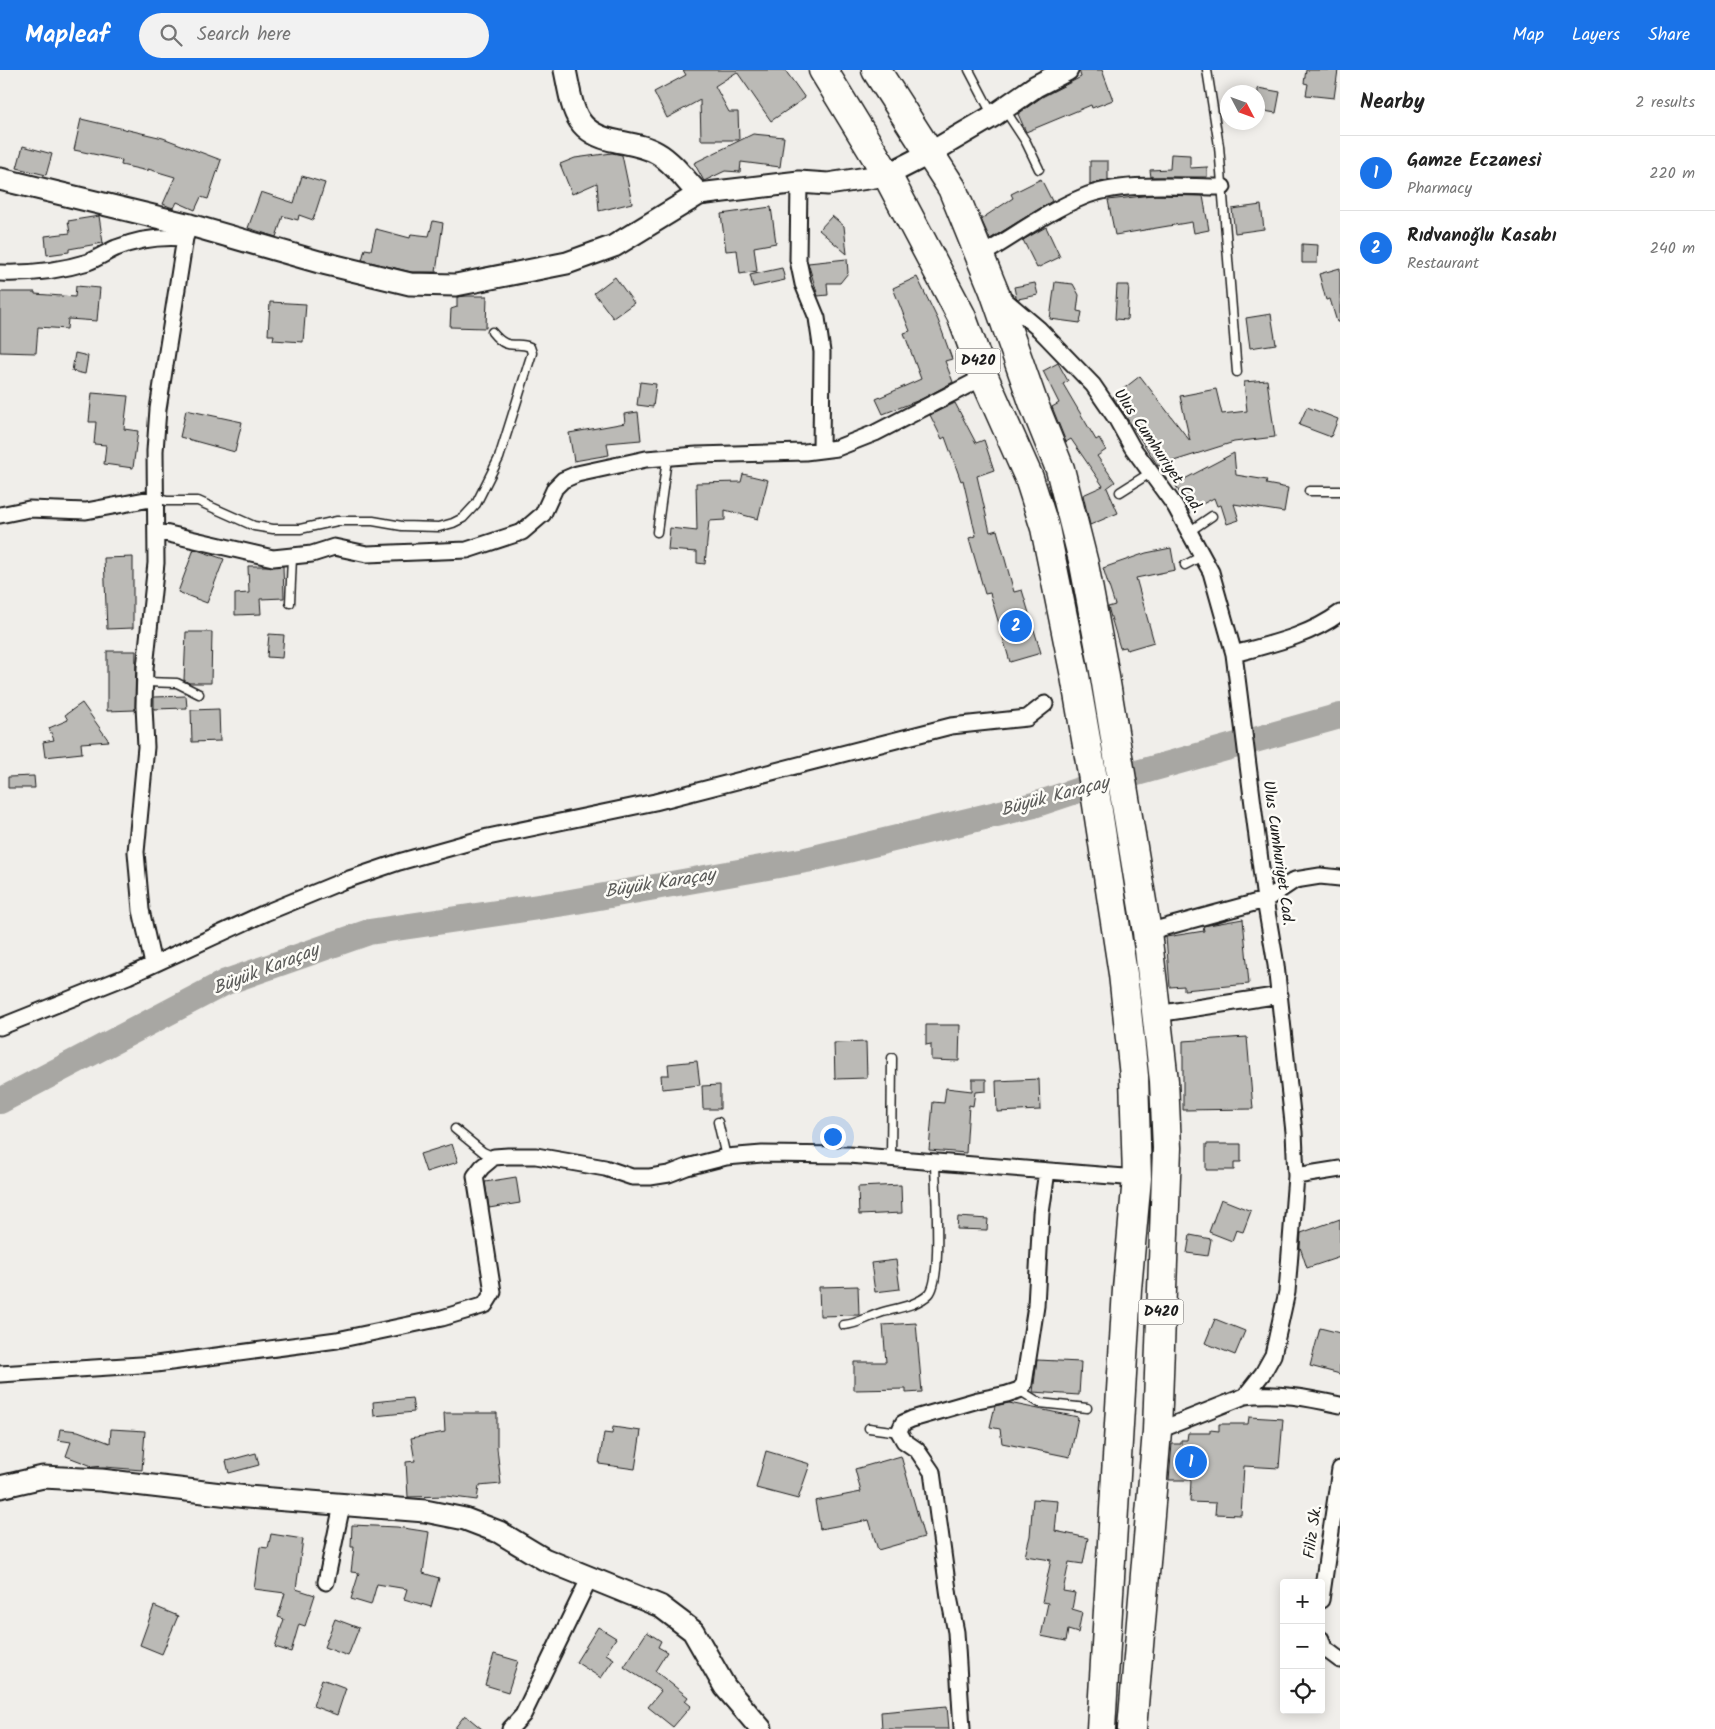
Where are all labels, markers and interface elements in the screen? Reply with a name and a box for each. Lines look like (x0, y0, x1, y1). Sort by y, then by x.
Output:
search box (139, 13, 489, 58)
text: Mapleaf (25, 16, 109, 55)
text: Search here (197, 20, 291, 50)
icon: search (157, 21, 185, 49)
text: Map (1513, 21, 1544, 50)
text: Layers (1572, 21, 1620, 50)
text: Share (1648, 21, 1690, 50)
north arrow (1220, 85, 1265, 130)
text: Nearby (1360, 86, 1425, 119)
text: 2 results (1635, 90, 1695, 115)
text: Gamze Eczanesi (1407, 146, 1541, 176)
text: 1 (1374, 161, 1378, 186)
text: 220 m (1649, 161, 1695, 186)
text: Pharmacy (1407, 176, 1472, 201)
text: Rıdvanoğlu Kasabı (1407, 221, 1556, 251)
text: 2 (1371, 236, 1381, 261)
text: 240 m (1650, 236, 1695, 261)
text: Restaurant (1407, 251, 1479, 276)
road number: D420 (956, 348, 1000, 374)
street label: Ulus Cumhuriyet Cad. (1107, 383, 1209, 519)
pin: 2 (1000, 607, 1032, 645)
water label: Büyük Karaçay (998, 768, 1115, 825)
street label: Ulus Cumhuriyet Cad. (1255, 779, 1301, 927)
water label: Büyük Karaçay (603, 861, 720, 907)
water label: Büyük Karaçay (209, 936, 325, 1003)
your location (820, 1124, 846, 1150)
road number: D420 (1138, 1300, 1184, 1324)
pin: 1 (1175, 1443, 1207, 1481)
street label: Filiz Sk. (1297, 1504, 1329, 1560)
map controls (1280, 1579, 1325, 1714)
button: + (1280, 1579, 1325, 1624)
button: − (1280, 1624, 1325, 1669)
button: locate (1280, 1669, 1325, 1714)

